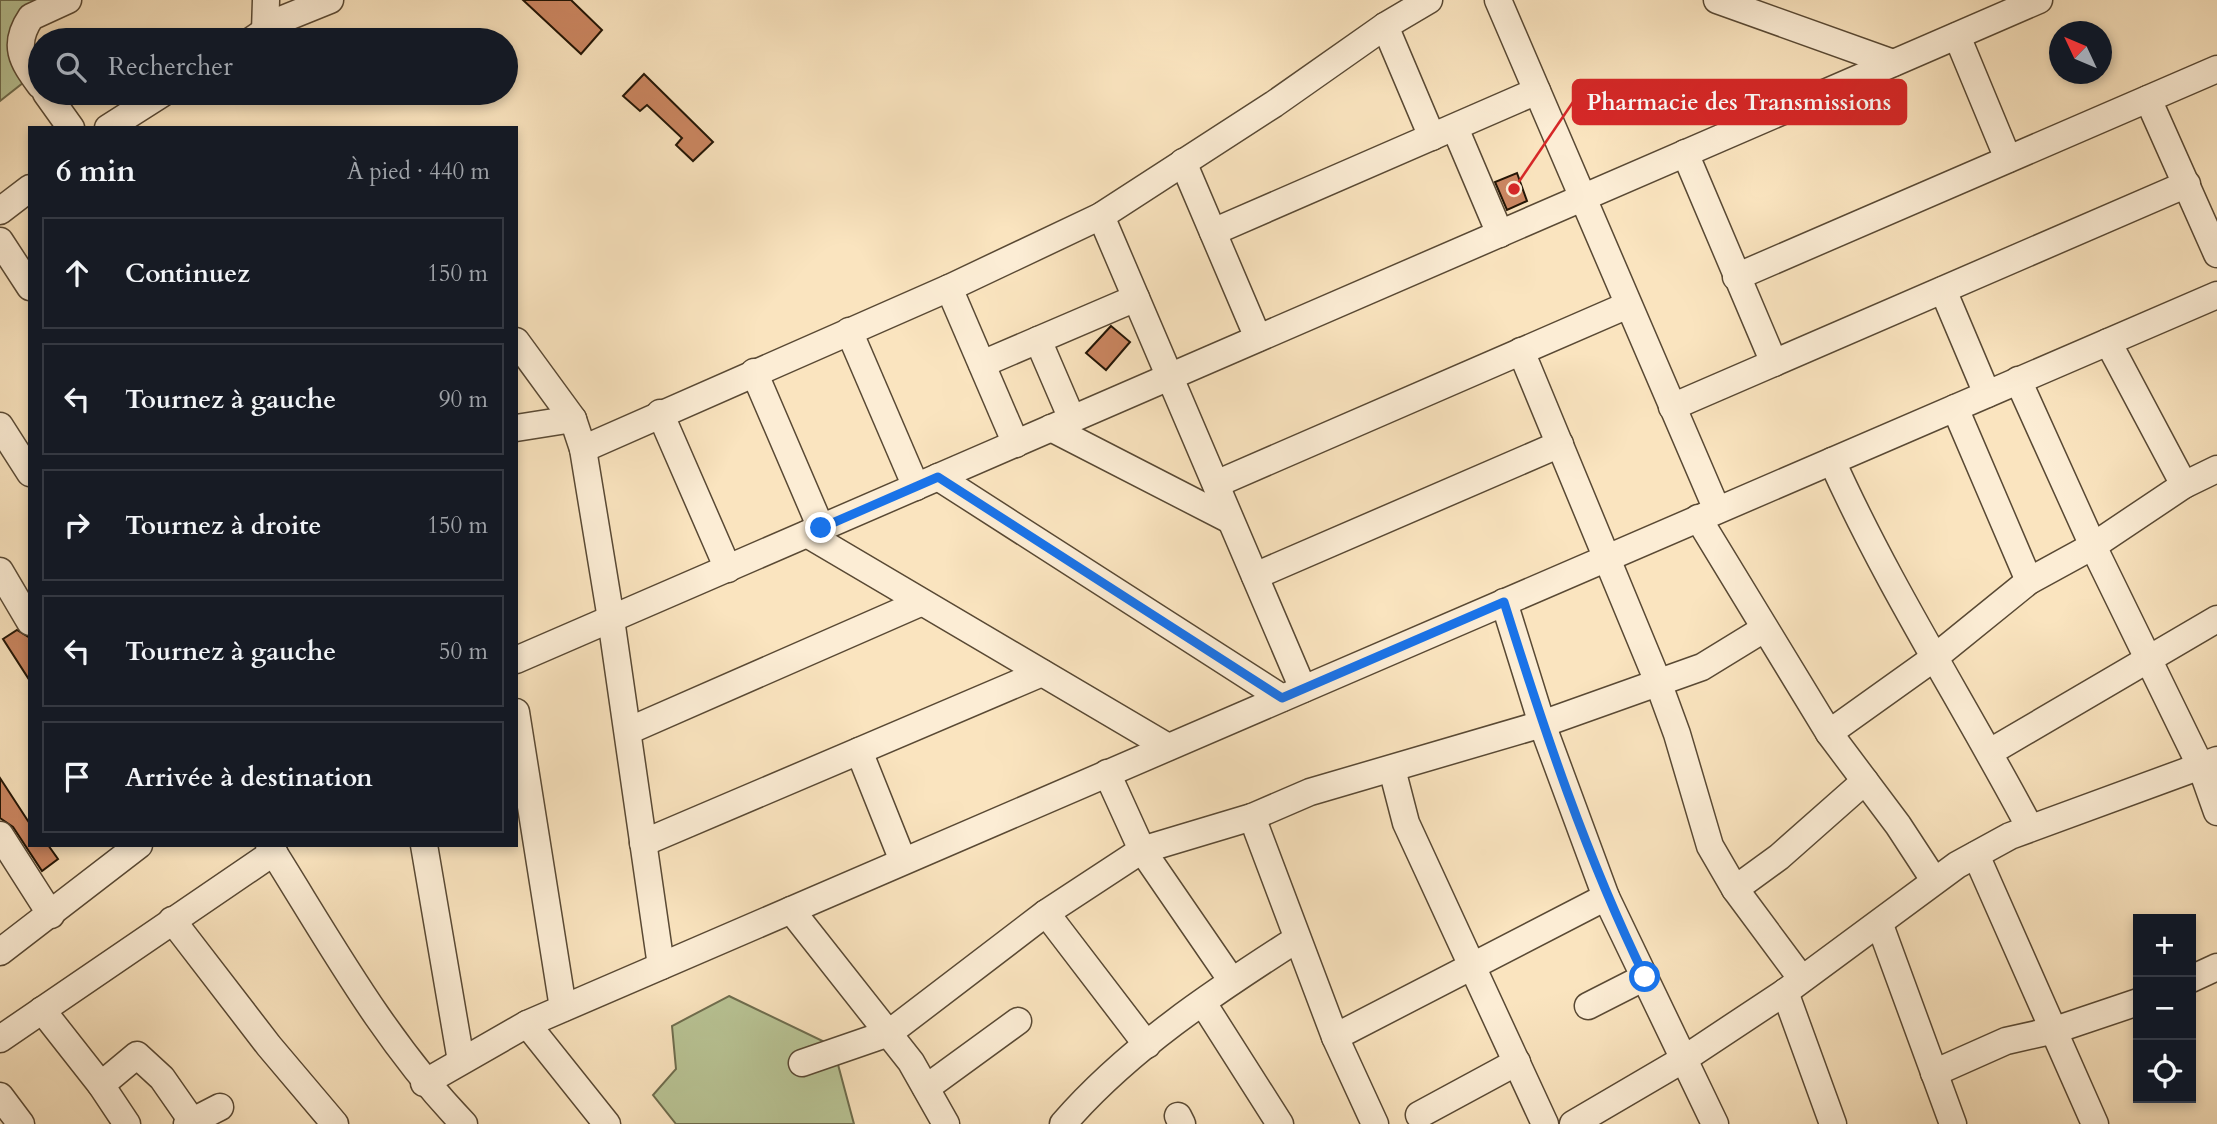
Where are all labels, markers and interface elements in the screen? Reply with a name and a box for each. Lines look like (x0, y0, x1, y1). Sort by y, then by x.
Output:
north arrow (2049, 21, 2112, 84)
search box (28, 28, 518, 105)
icon: search (52, 48, 90, 86)
text: Rechercher (108, 49, 233, 84)
callout: Pharmacie des Transmissions (1573, 80, 1906, 124)
text: Pharmacie des Transmissions (1587, 87, 1891, 118)
text: 6 min (56, 151, 136, 192)
text: À pied · 440 m (347, 156, 490, 187)
icon: ahead (58, 254, 96, 292)
text: Continuez (125, 256, 250, 291)
text: 150 m (427, 258, 488, 289)
icon: left (58, 380, 96, 418)
text: Tournez à gauche (125, 382, 336, 417)
text: 90 m (439, 384, 488, 415)
icon: right (58, 506, 96, 544)
text: Tournez à droite (125, 508, 321, 543)
text: 150 m (427, 510, 488, 541)
route end (805, 512, 836, 543)
icon: left (58, 632, 96, 670)
text: Tournez à gauche (125, 634, 336, 669)
text: 50 m (439, 636, 488, 667)
icon: arrive (58, 758, 96, 796)
text: Arrivée à destination (125, 760, 373, 795)
map controls (2133, 914, 2196, 1103)
button: + (2133, 914, 2196, 977)
route start (1629, 961, 1660, 992)
button: − (2133, 977, 2196, 1040)
button: locate (2133, 1040, 2196, 1103)

